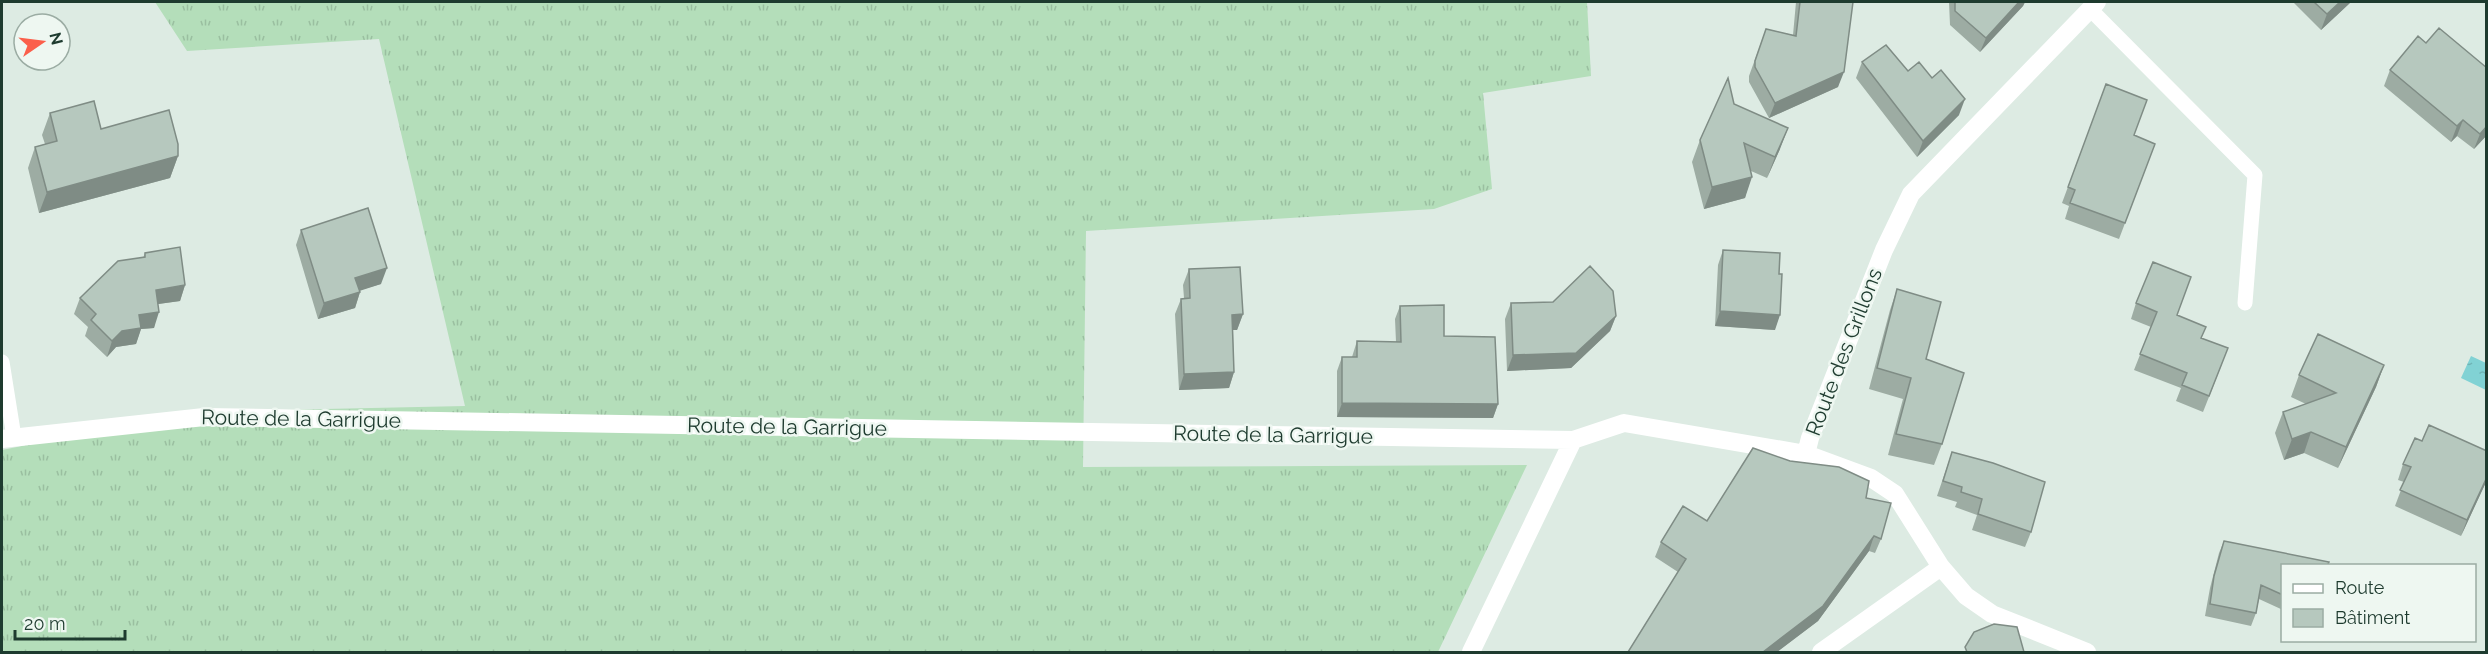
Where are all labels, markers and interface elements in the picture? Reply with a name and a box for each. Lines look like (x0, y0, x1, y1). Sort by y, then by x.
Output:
north arrow (12, 12, 72, 72)
text: N (45, 30, 67, 47)
street label: Route des Grillons (1800, 265, 1887, 439)
street label: Route de la Garrigue (201, 404, 401, 433)
street label: Route de la Garrigue (687, 412, 887, 441)
street label: Route de la Garrigue (1173, 420, 1373, 449)
legend (2281, 564, 2476, 642)
text: Route (2335, 577, 2385, 598)
scale bar (15, 603, 124, 641)
text: Bâtiment (2335, 607, 2410, 628)
text: 20 m (24, 613, 66, 634)

